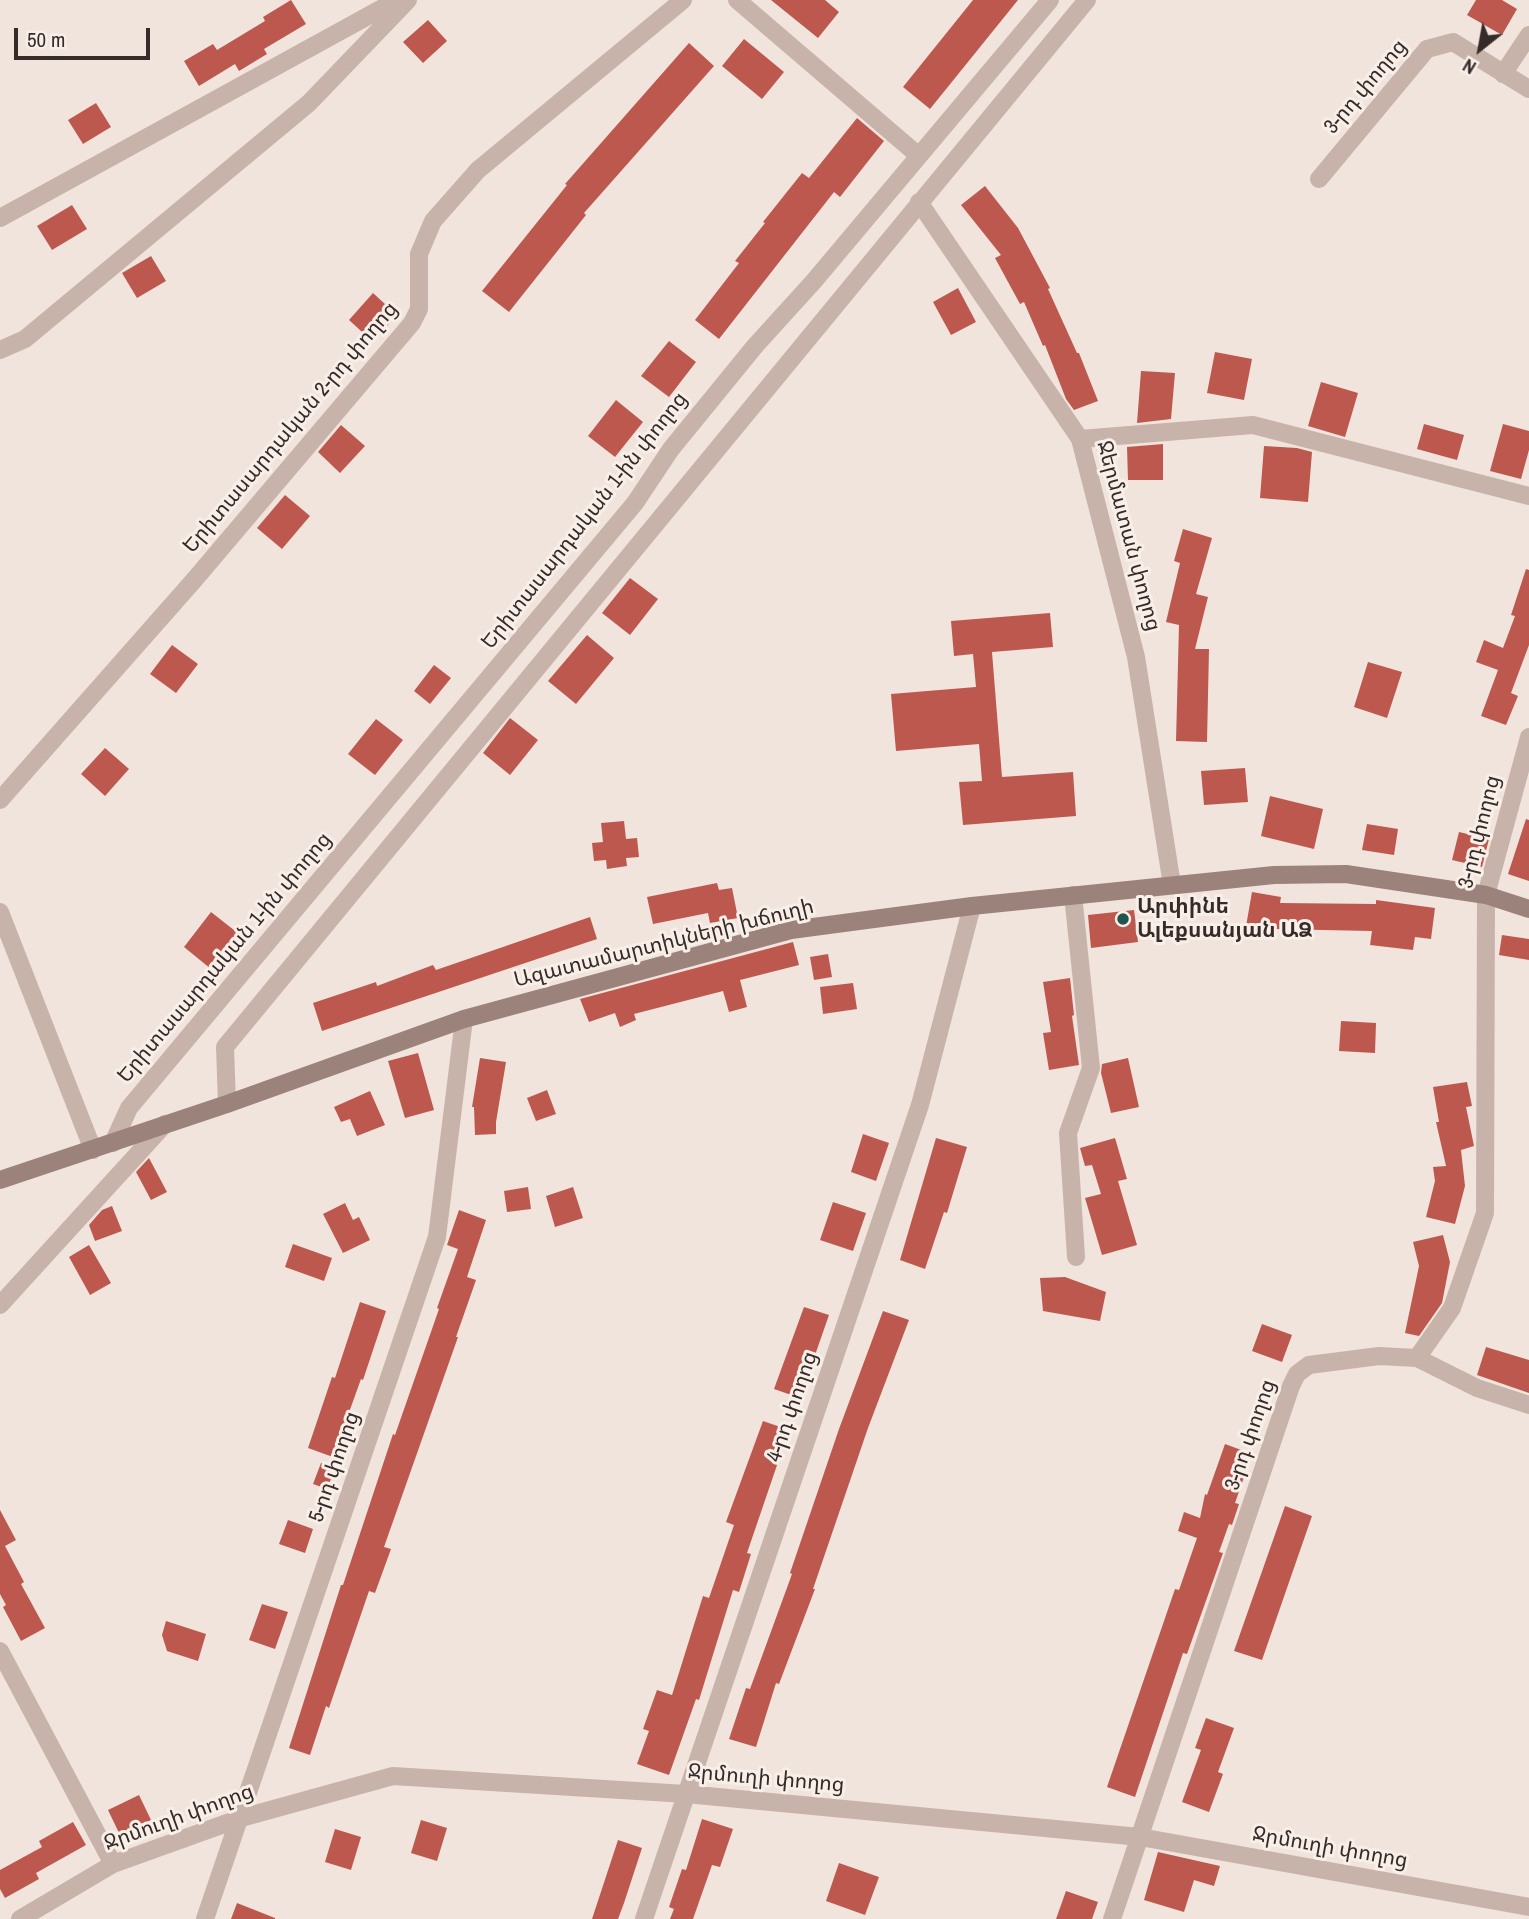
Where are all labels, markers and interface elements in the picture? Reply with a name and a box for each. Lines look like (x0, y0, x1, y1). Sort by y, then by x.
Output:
scale bar (18, 14, 154, 58)
north arrow (1445, 14, 1515, 84)
text: 50 m (27, 25, 65, 54)
street label: 3-րդ փողոց (1319, 35, 1413, 139)
text: N (1458, 53, 1481, 81)
street label: Երիտասարդական 2-րդ փողոց (178, 297, 404, 559)
street label: Երիտասարդական 1-ին փողոց (477, 387, 693, 655)
street label: Ջերմատան փողոց (1090, 438, 1166, 634)
street label: 3-րդ փողոց (1454, 773, 1506, 891)
street label: Երիտասարդական 1-ին փողոց (113, 828, 337, 1088)
street label: Ազատամարտիկների խճուղի (511, 894, 817, 994)
place label: Արփինե Ալեքսանյան ԱՁ (1137, 894, 1312, 944)
marker: Արփինե Ալեքսանյան ԱՁ (1115, 911, 1131, 927)
street label: 4-րդ փողոց (762, 1348, 824, 1466)
street label: 3-րդ փողոց (1220, 1376, 1282, 1494)
street label: 5-րդ փողոց (304, 1408, 366, 1526)
street label: Ջրմուղի փողոց (687, 1760, 845, 1798)
street label: Ջրմուղի փողոց (101, 1779, 257, 1857)
street label: Ջրմուղի փողոց (1250, 1822, 1410, 1874)

